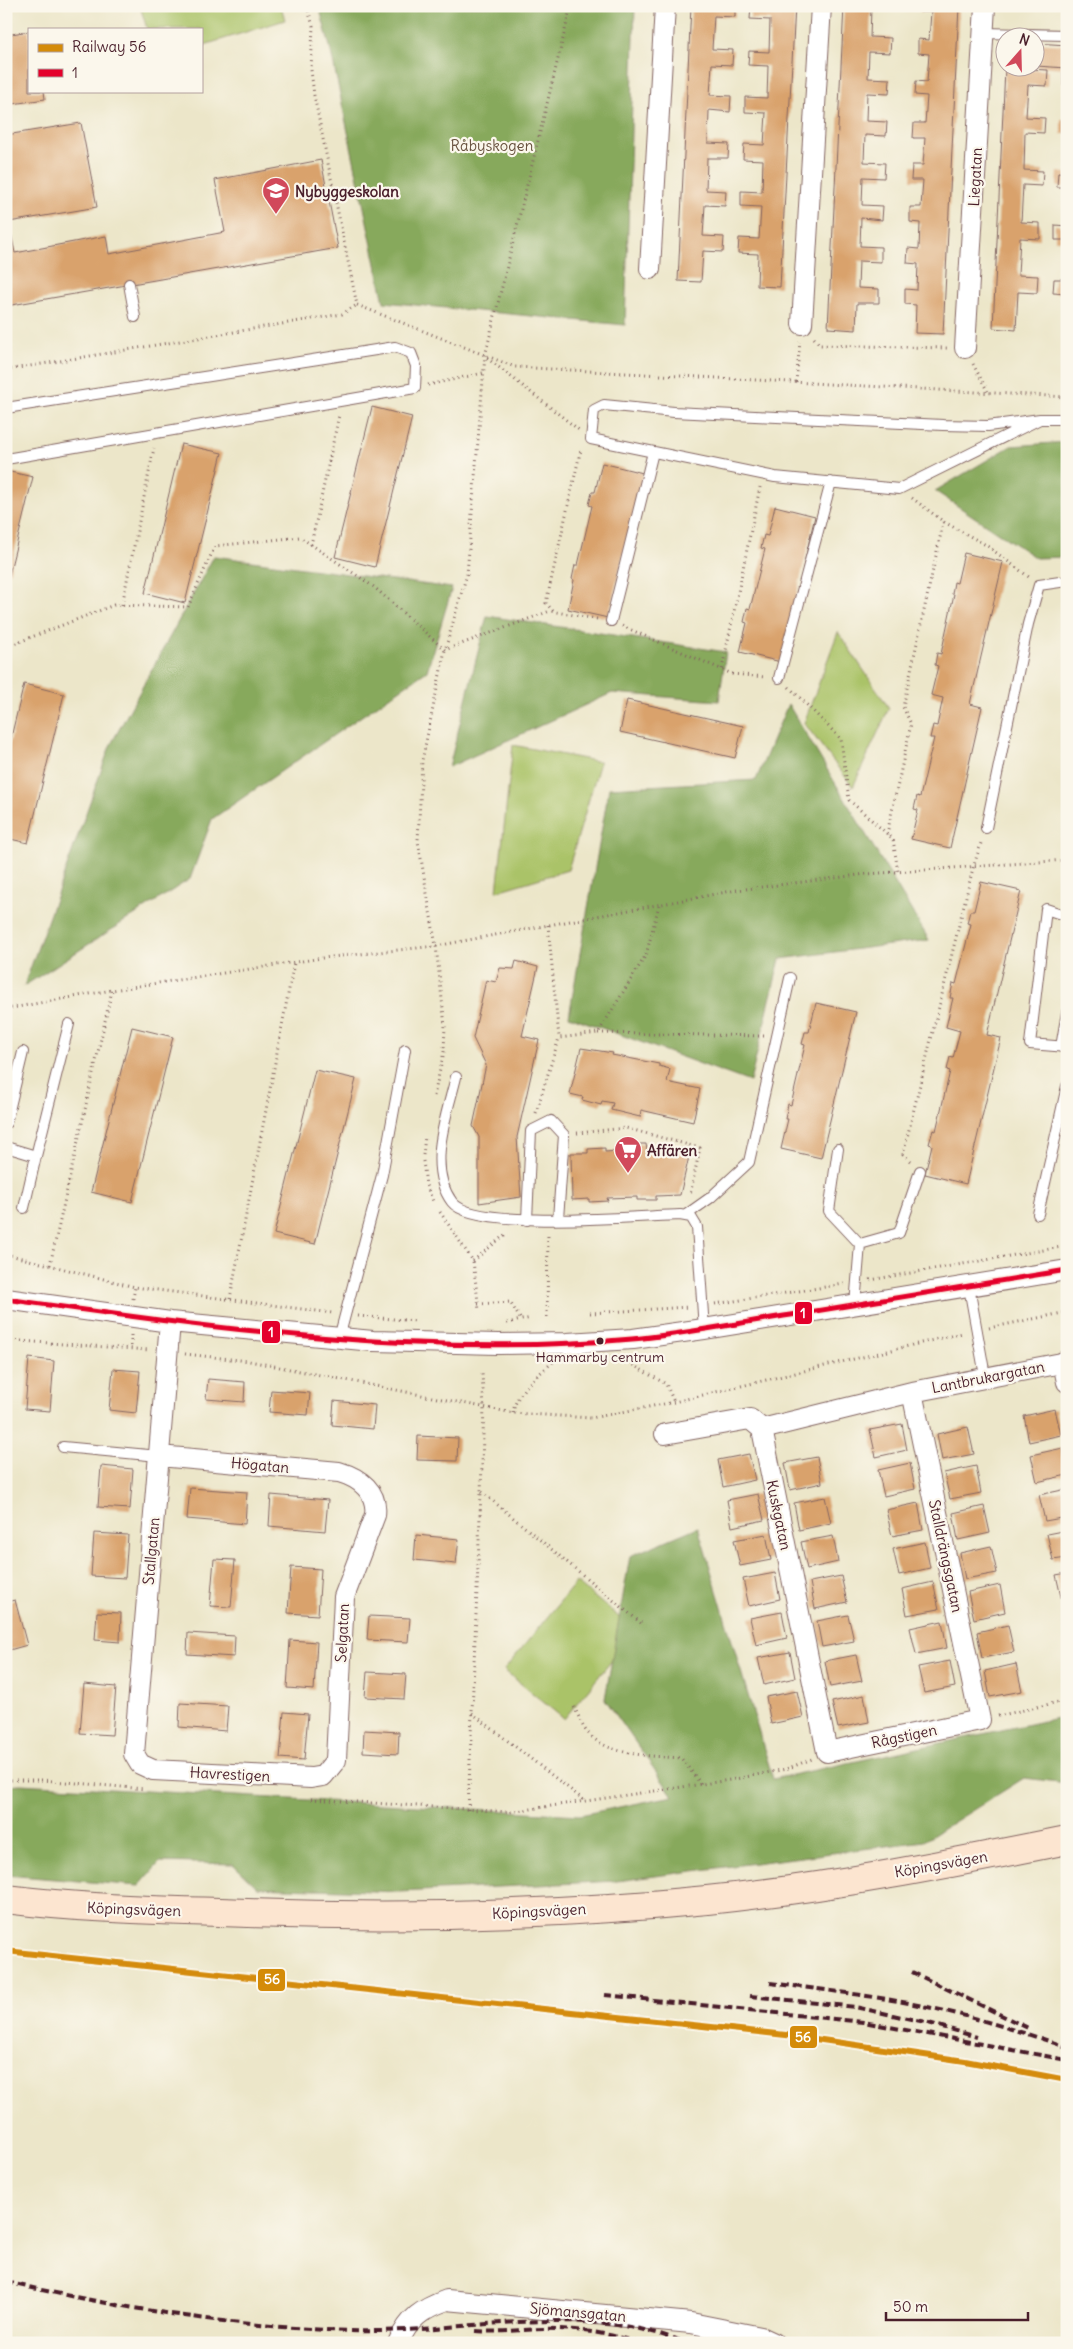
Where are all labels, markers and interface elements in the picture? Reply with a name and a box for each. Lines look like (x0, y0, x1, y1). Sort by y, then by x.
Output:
legend (28, 28, 202, 92)
north arrow (996, 28, 1046, 78)
text: N (1017, 30, 1032, 50)
text: Railway 56 (72, 37, 146, 56)
text: 1 (72, 63, 78, 82)
park label: Råbyskogen (451, 136, 534, 155)
street label: Liegatan (964, 147, 986, 207)
school or university icon: Nybyggeskolan (261, 176, 291, 215)
place label: Nybyggeskolan (295, 182, 399, 202)
supermarket icon: Affären (613, 1135, 643, 1174)
place label: Affären (647, 1141, 697, 1160)
line badge: 1 (794, 1301, 813, 1325)
text: 1 (800, 1304, 806, 1322)
line badge: 1 (261, 1320, 281, 1344)
text: 1 (268, 1323, 274, 1341)
marker: Hammarby centrum (595, 1336, 605, 1346)
place label: Hammarby centrum (536, 1348, 664, 1366)
street label: Lantbrukargatan (930, 1357, 1046, 1397)
street label: Högatan (230, 1453, 290, 1477)
street label: Kuskgatan (762, 1478, 796, 1552)
street label: Stalldrängsgatan (925, 1498, 967, 1614)
street label: Stallgatan (139, 1516, 163, 1586)
street label: Selgatan (331, 1603, 353, 1663)
street label: Rågstigen (869, 1720, 939, 1752)
street label: Havrestigen (189, 1762, 271, 1786)
street label: Köpingsvägen (893, 1846, 989, 1882)
street label: Köpingsvägen (87, 1898, 182, 1920)
street label: Köpingsvägen (491, 1899, 587, 1923)
line badge: 56 (257, 1968, 286, 1992)
text: 56 (264, 1970, 280, 1988)
line badge: 56 (789, 2025, 818, 2049)
text: 56 (795, 2028, 811, 2046)
scale bar (886, 2289, 1028, 2321)
text: 50 m (893, 2297, 928, 2316)
street label: Sjömansgatan (529, 2298, 627, 2326)

